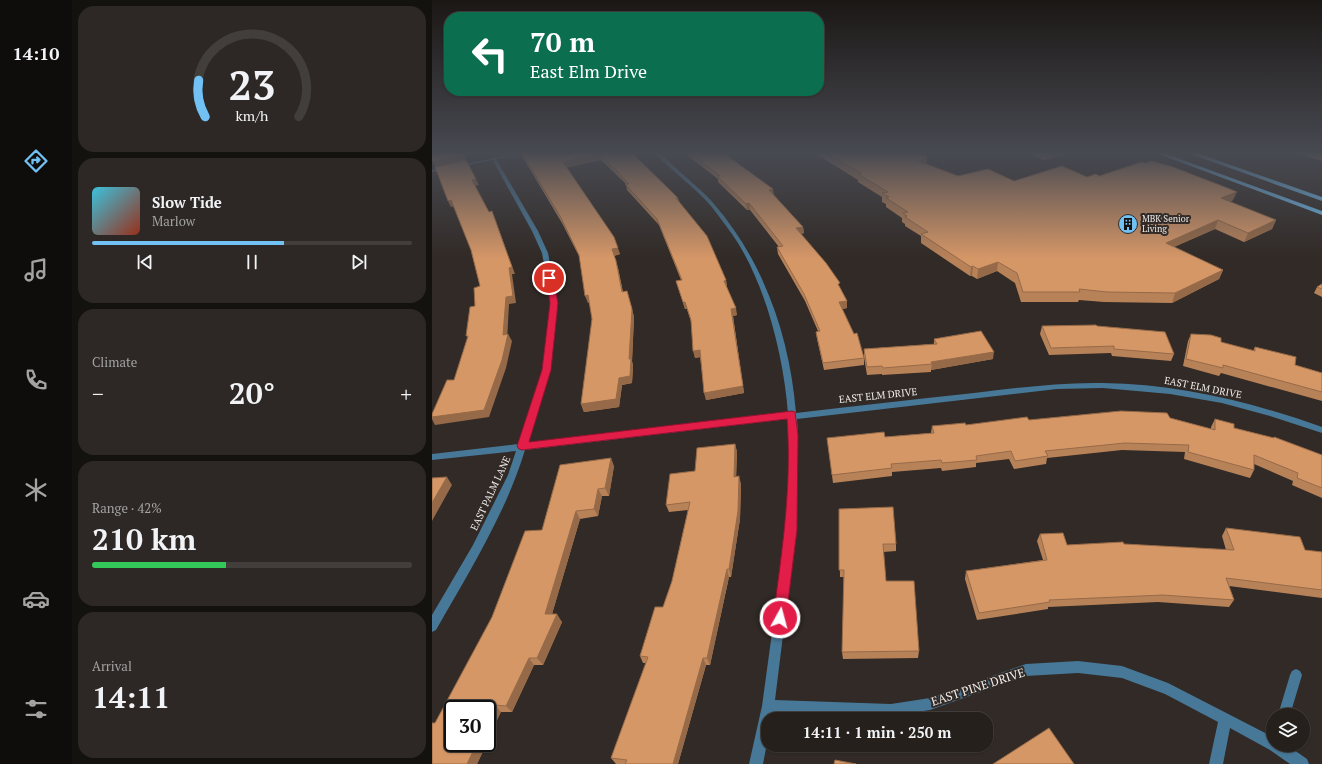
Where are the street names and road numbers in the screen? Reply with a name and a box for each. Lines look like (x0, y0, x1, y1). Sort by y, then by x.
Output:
street label: EAST ELM DRIVE (1163, 374, 1243, 401)
street label: EAST ELM DRIVE (838, 385, 918, 406)
street label: EAST PALM LANE (467, 454, 513, 533)
street label: EAST PINE DRIVE (929, 664, 1027, 709)

